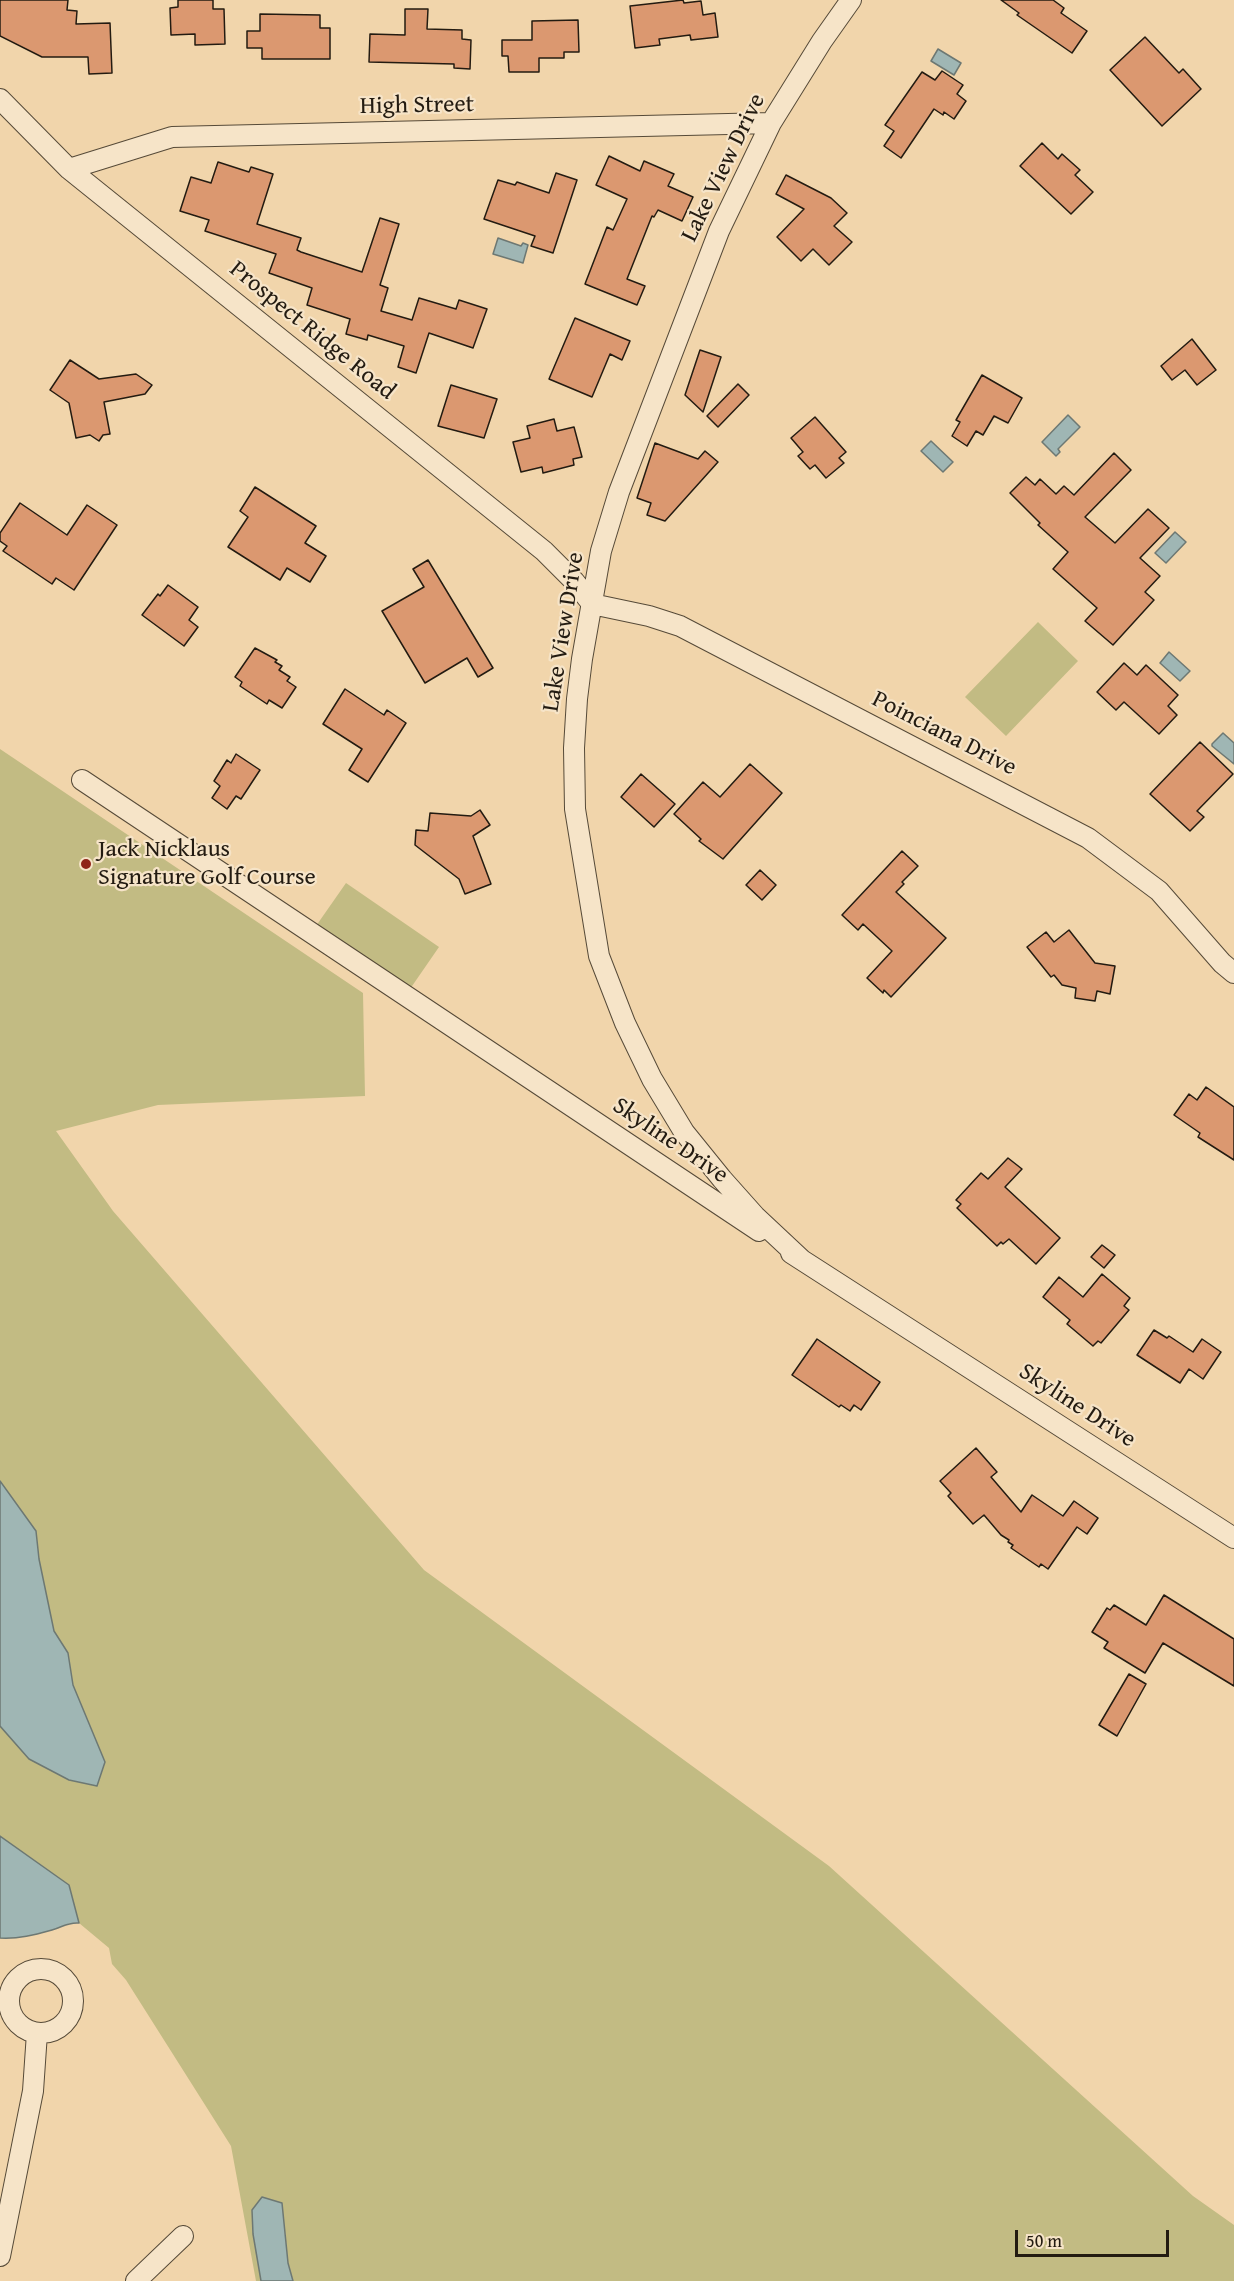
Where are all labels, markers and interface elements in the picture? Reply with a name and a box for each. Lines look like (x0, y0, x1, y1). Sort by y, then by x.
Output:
street label: Lake View Drive (676, 89, 772, 247)
street label: High Street (360, 91, 474, 121)
street label: Prospect Ridge Road (223, 255, 401, 407)
street label: Lake View Drive (537, 550, 591, 714)
street label: Poinciana Drive (867, 685, 1021, 783)
place label: Jack Nicklaus Signature Golf Course (98, 836, 316, 892)
marker: Jack Nicklaus Signature Golf Course (79, 857, 93, 871)
street label: Skyline Drive (607, 1092, 733, 1190)
street label: Skyline Drive (1013, 1358, 1141, 1454)
scale bar (1018, 2218, 1172, 2256)
text: 50 m (1026, 2227, 1062, 2254)

